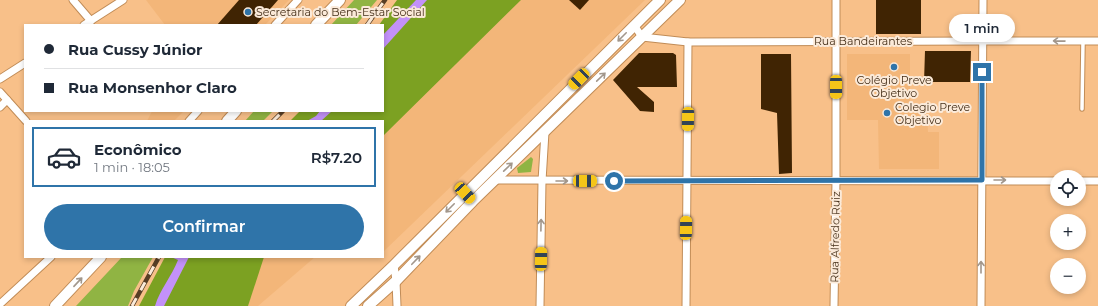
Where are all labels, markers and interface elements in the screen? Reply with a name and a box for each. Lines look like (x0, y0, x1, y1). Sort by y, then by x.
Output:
place label: Secretaria do Bem-Estar Social (256, 5, 425, 19)
marker: Secretaria do Bem-Estar Social (243, 7, 253, 17)
callout: 1 min (949, 14, 1015, 42)
text: 1 min (965, 20, 999, 36)
one-way arrow (617, 32, 627, 42)
street label: Rua Bandeirantes (814, 34, 913, 48)
one-way arrow (1053, 37, 1066, 45)
text: Rua Cussy Júnior (68, 40, 203, 59)
marker: Colégio Preve Objetivo (889, 62, 899, 72)
route end (973, 63, 991, 81)
car (566, 66, 592, 92)
one-way arrow (596, 72, 606, 82)
place label: Colégio Preve Objetivo (856, 73, 932, 100)
car (830, 75, 842, 99)
text: Rua Monsenhor Claro (68, 78, 237, 97)
place label: Colegio Preve Objetivo (895, 100, 971, 127)
car (682, 107, 694, 131)
marker: Colegio Preve Objetivo (882, 108, 892, 118)
icon: car (46, 139, 82, 175)
text: Econômico (94, 140, 182, 159)
text: R$7.20 (311, 148, 362, 167)
text: 1 min · 18:05 (94, 159, 170, 175)
one-way arrow (503, 163, 513, 172)
map controls (1050, 170, 1086, 294)
button: locate (1050, 170, 1086, 206)
route start (605, 172, 623, 190)
car (573, 175, 597, 187)
one-way arrow (993, 176, 1006, 184)
one-way arrow (555, 177, 568, 185)
car (452, 180, 478, 206)
street label: Rua Alfredo Ruiz (827, 191, 843, 283)
one-way arrow (445, 203, 455, 213)
button: Confirmar (44, 204, 364, 250)
button: + (1050, 214, 1086, 250)
car (680, 216, 692, 240)
one-way arrow (537, 219, 545, 232)
car (535, 247, 547, 271)
one-way arrow (412, 255, 421, 265)
button: − (1050, 258, 1086, 294)
one-way arrow (978, 261, 985, 274)
one-way arrow (73, 277, 82, 287)

